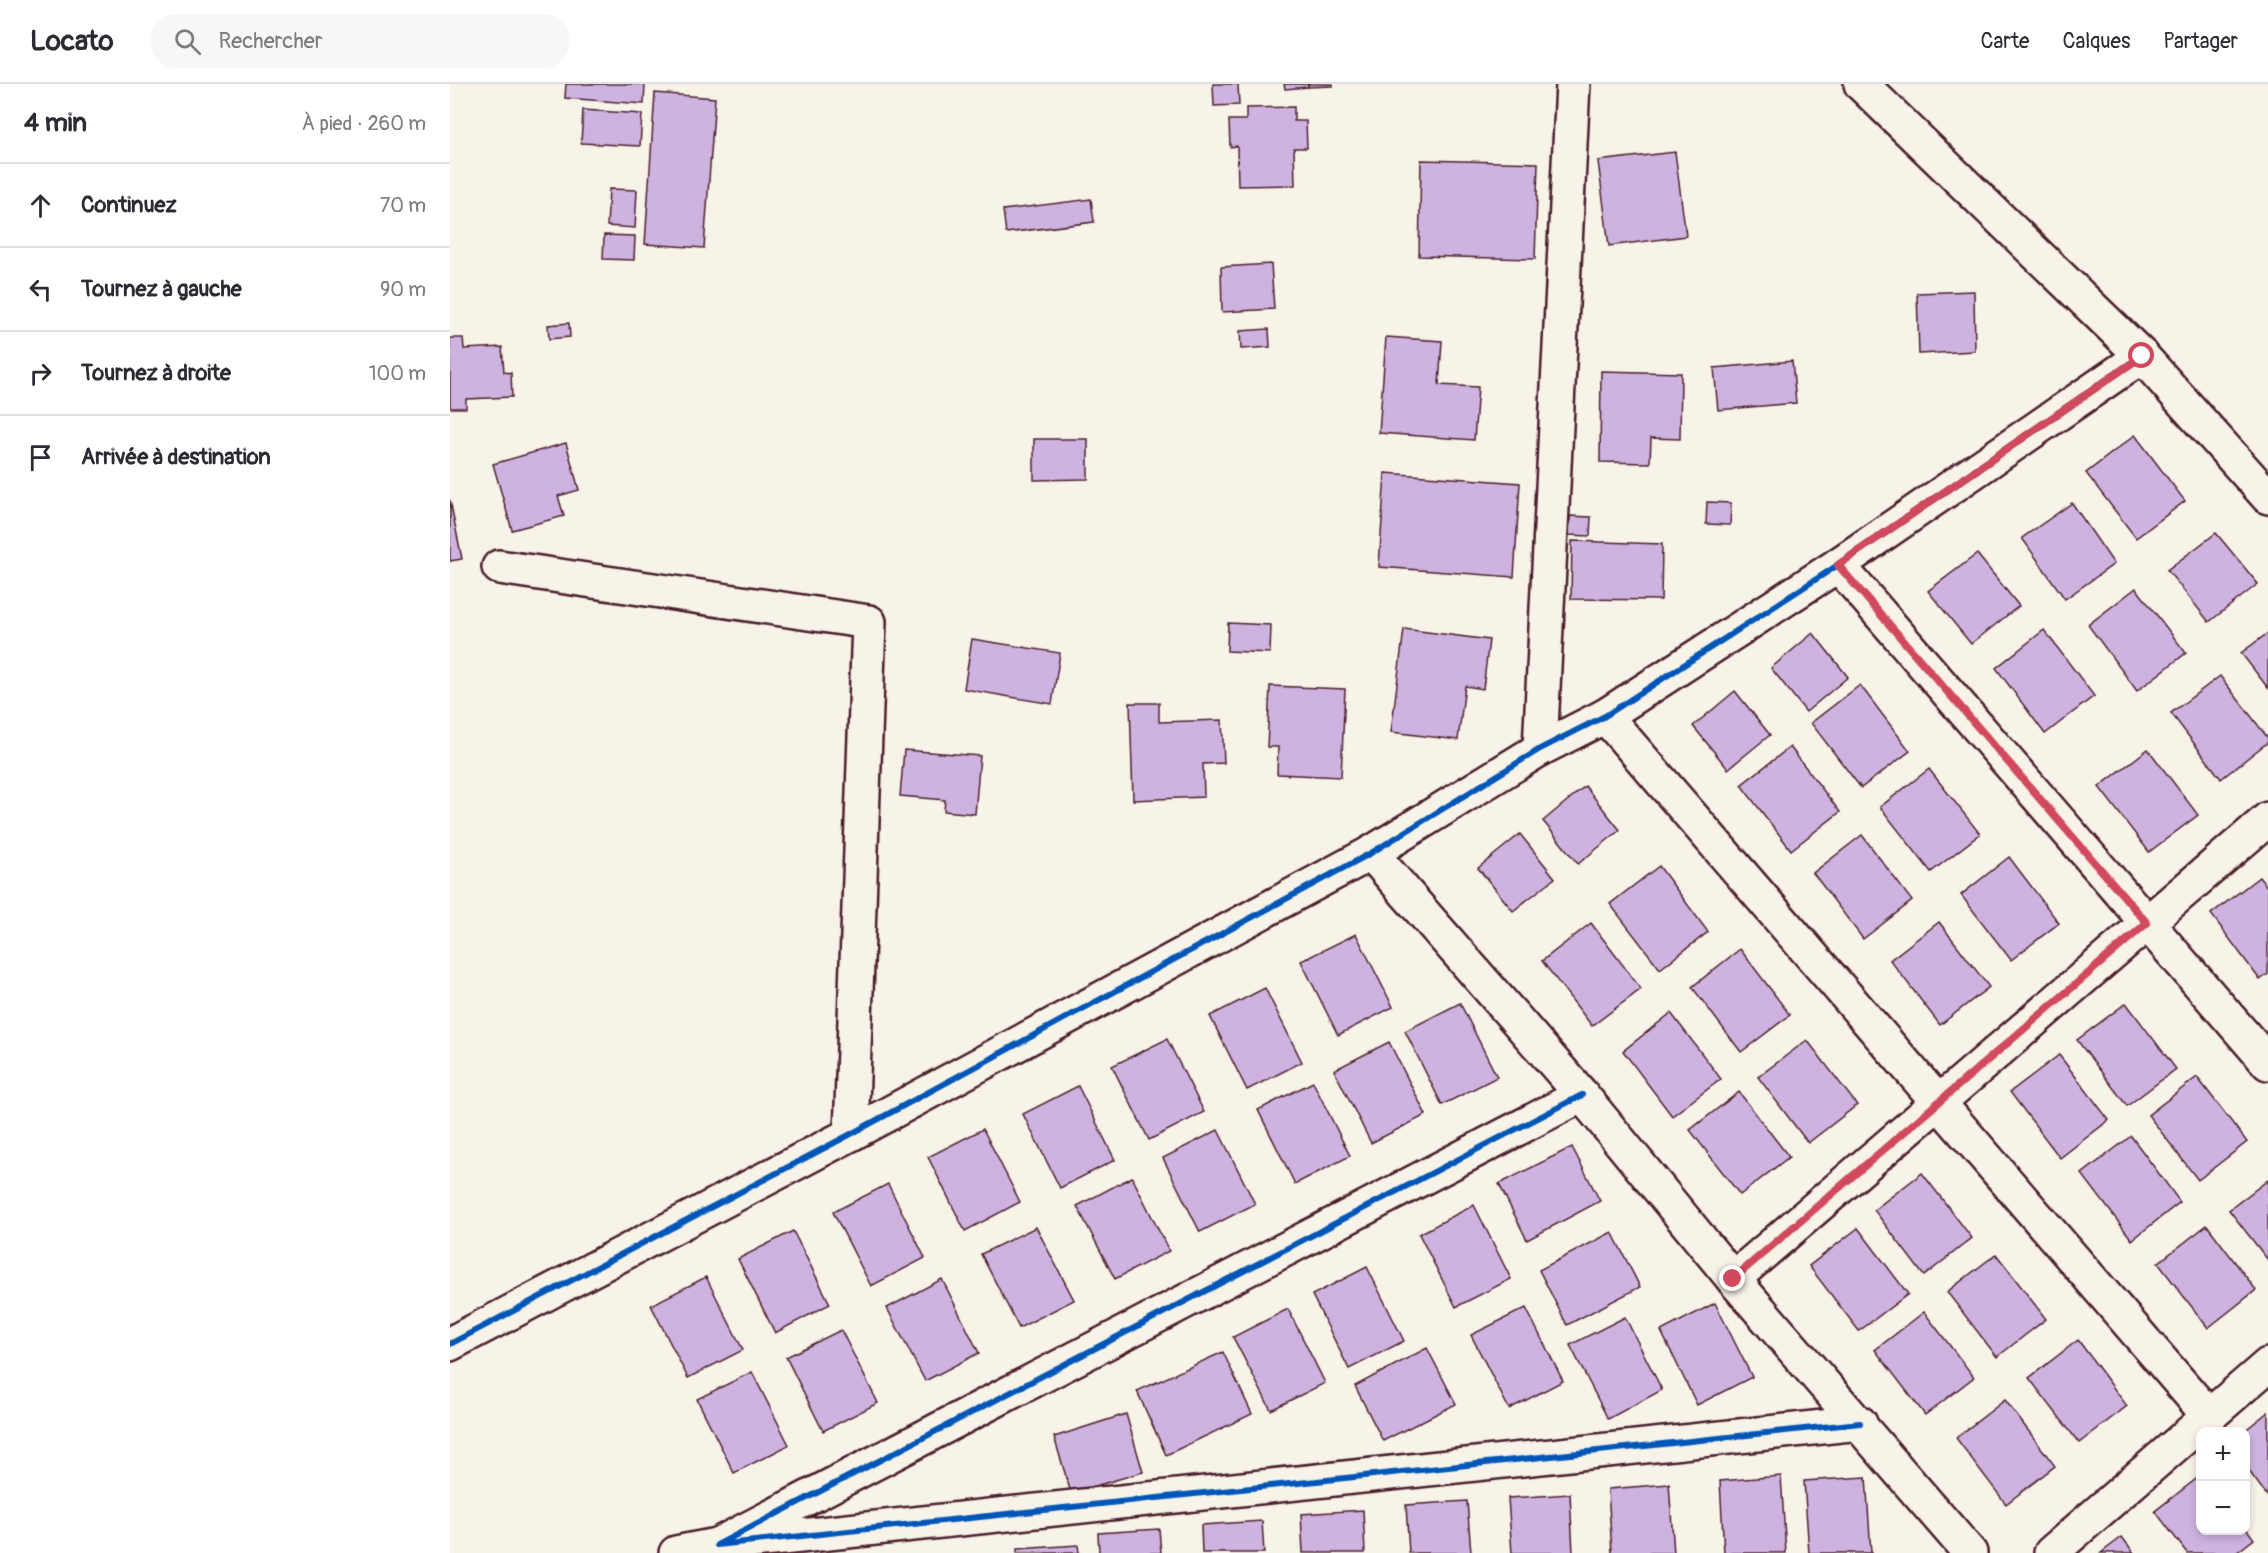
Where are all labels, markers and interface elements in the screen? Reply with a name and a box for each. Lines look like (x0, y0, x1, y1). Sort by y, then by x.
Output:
search box (150, 14, 570, 68)
text: Locato (30, 24, 114, 59)
icon: search (171, 25, 204, 58)
text: Rechercher (219, 27, 323, 55)
text: Carte (1980, 28, 2029, 55)
text: Calques (2062, 28, 2130, 55)
text: Partager (2163, 28, 2238, 55)
text: 4 min (24, 107, 87, 139)
text: À pied · 260 m (302, 111, 426, 136)
icon: ahead (24, 189, 57, 222)
text: Continuez (81, 191, 177, 219)
text: 70 m (380, 193, 426, 218)
icon: left (24, 273, 57, 306)
text: Tournez à gauche (81, 275, 242, 303)
text: 90 m (380, 277, 426, 302)
route start (2128, 342, 2154, 368)
icon: right (24, 357, 57, 390)
text: Tournez à droite (81, 359, 231, 387)
text: 100 m (369, 361, 426, 386)
icon: arrive (24, 441, 57, 474)
text: Arrivée à destination (81, 443, 271, 471)
route end (1719, 1265, 1745, 1291)
map controls (2196, 1427, 2250, 1535)
button: + (2196, 1427, 2250, 1481)
button: − (2196, 1481, 2250, 1535)

